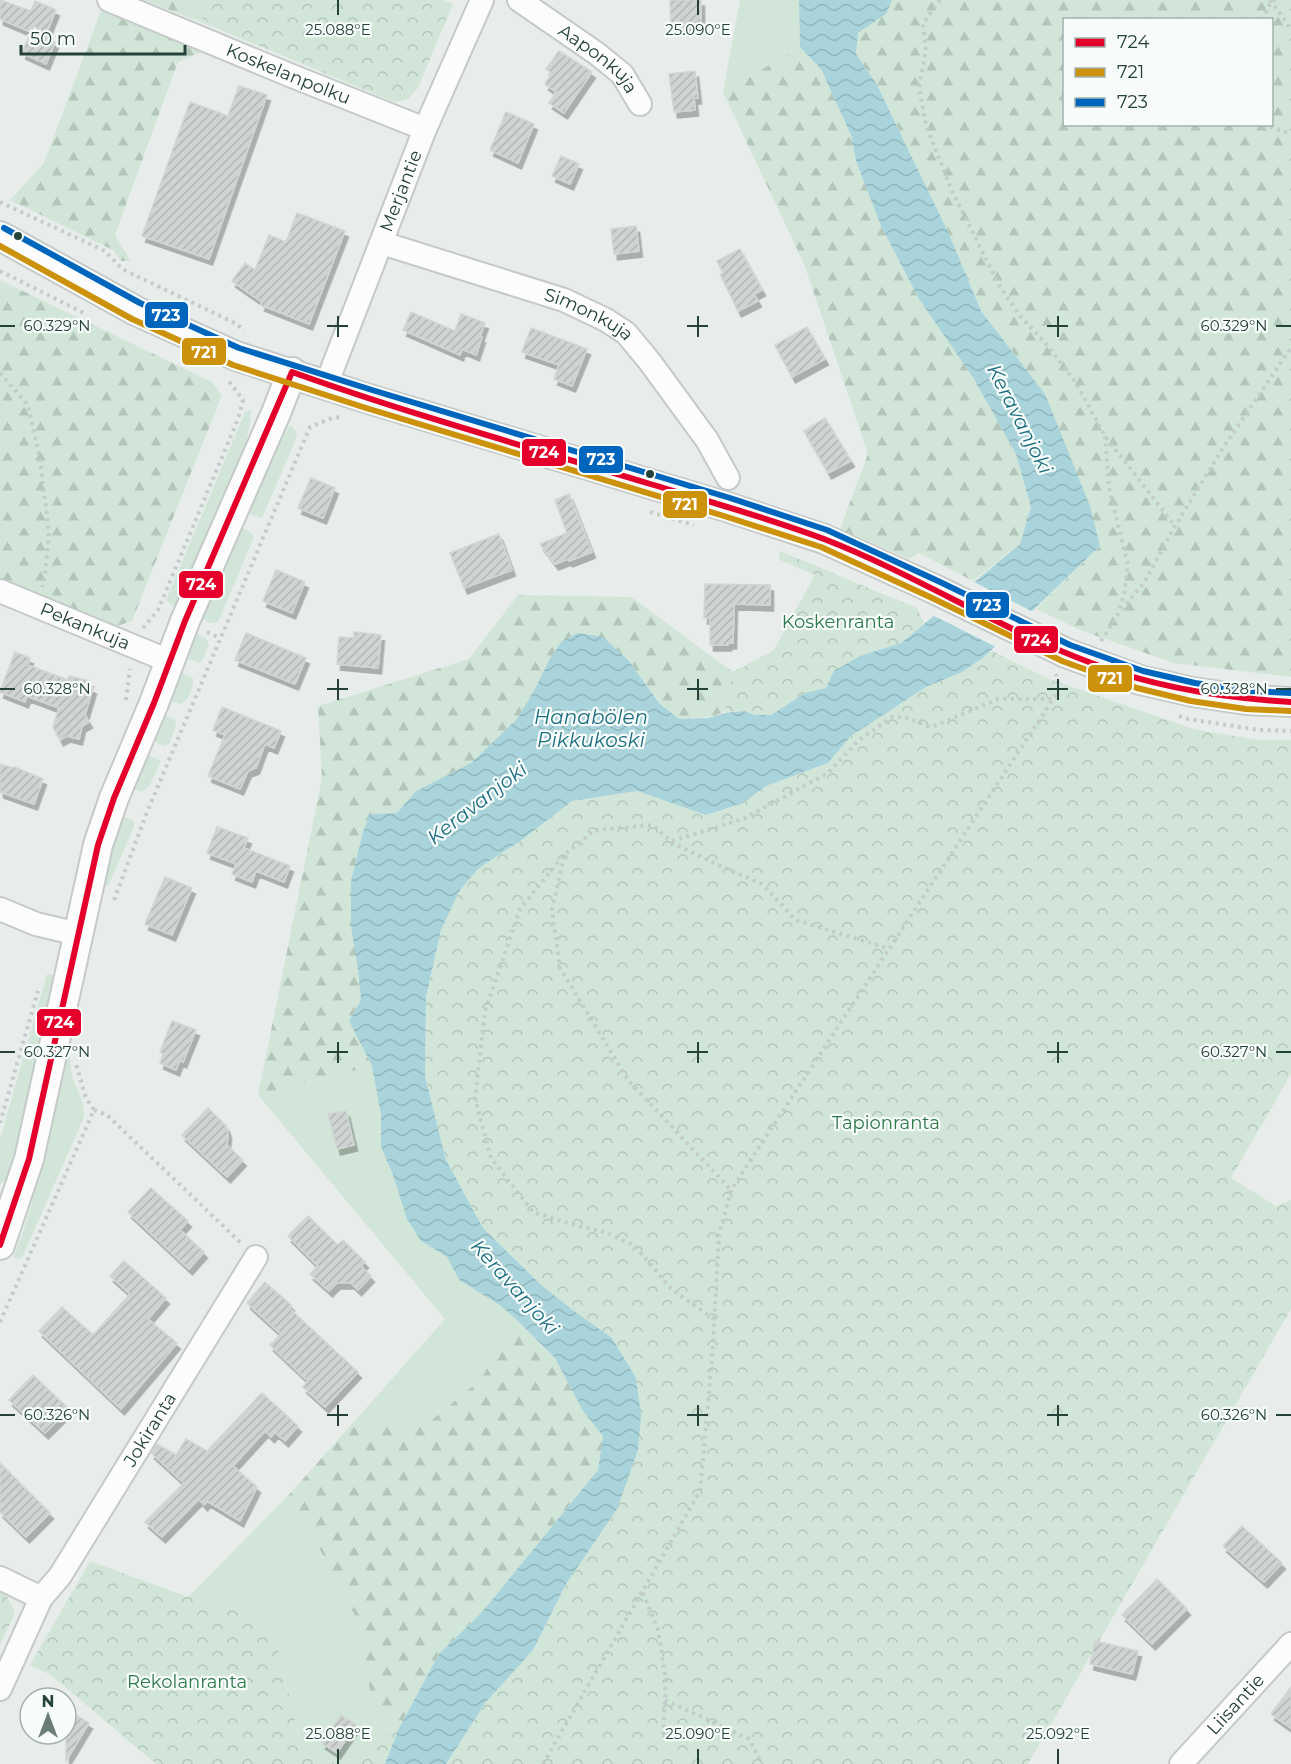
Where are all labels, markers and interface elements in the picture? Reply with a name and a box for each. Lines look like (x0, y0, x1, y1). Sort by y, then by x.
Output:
scale bar (21, 18, 184, 56)
legend (1063, 18, 1273, 126)
street label: Aaponkuja (554, 19, 642, 98)
text: 25.088°E (305, 20, 371, 39)
text: 25.090°E (665, 20, 731, 39)
text: 50 m (30, 28, 76, 50)
text: 724 (1117, 31, 1149, 53)
street label: Koskelanpolku (223, 39, 354, 109)
text: 721 (1117, 61, 1144, 83)
text: 723 (1117, 91, 1148, 113)
street label: Merjantie (375, 147, 427, 235)
unlabelled marker (12, 230, 24, 242)
street label: Simonkuja (542, 283, 638, 345)
line badge: 723 (144, 301, 189, 329)
text: 723 (152, 306, 180, 325)
text: 60.329°N (24, 316, 90, 335)
text: 60.329°N (1201, 316, 1267, 335)
line badge: 721 (181, 337, 227, 366)
text: 721 (191, 343, 217, 362)
water label: Keravanjoki (982, 360, 1058, 478)
line badge: 724 (521, 438, 567, 467)
text: 724 (529, 443, 559, 462)
line badge: 723 (578, 445, 624, 474)
text: 723 (587, 450, 615, 469)
unlabelled marker (644, 468, 656, 480)
line badge: 721 (662, 490, 708, 519)
text: 721 (672, 495, 698, 514)
line badge: 724 (178, 570, 224, 599)
text: 724 (186, 575, 216, 594)
line badge: 723 (965, 591, 1010, 619)
text: 723 (973, 596, 1001, 615)
street label: Pekankuja (37, 598, 133, 655)
park label: Koskenranta (782, 611, 894, 633)
line badge: 724 (1013, 625, 1059, 654)
text: 724 (1021, 631, 1051, 650)
line badge: 721 (1087, 664, 1133, 693)
text: 721 (1097, 669, 1123, 688)
text: 60.328°N (23, 679, 91, 698)
text: 60.328°N (1200, 679, 1268, 698)
water label: Hanabölen Pikkukoski (534, 705, 648, 752)
water label: Keravanjoki (422, 756, 532, 849)
line badge: 724 (36, 1008, 82, 1037)
text: 724 (44, 1013, 74, 1032)
text: 60.327°N (24, 1042, 90, 1061)
text: 60.327°N (1201, 1042, 1267, 1061)
park label: Tapionranta (832, 1112, 940, 1134)
water label: Keravanjoki (466, 1234, 564, 1340)
street label: Jokiranta (118, 1388, 181, 1471)
text: 60.326°N (24, 1405, 90, 1424)
text: 60.326°N (1201, 1405, 1267, 1424)
street label: Liisantie (1202, 1669, 1269, 1739)
park label: Rekolanranta (127, 1671, 247, 1693)
north arrow (18, 1686, 78, 1746)
text: N (42, 1692, 54, 1711)
text: 25.088°E (305, 1724, 371, 1743)
text: 25.090°E (665, 1724, 731, 1743)
text: 25.092°E (1026, 1724, 1090, 1743)

